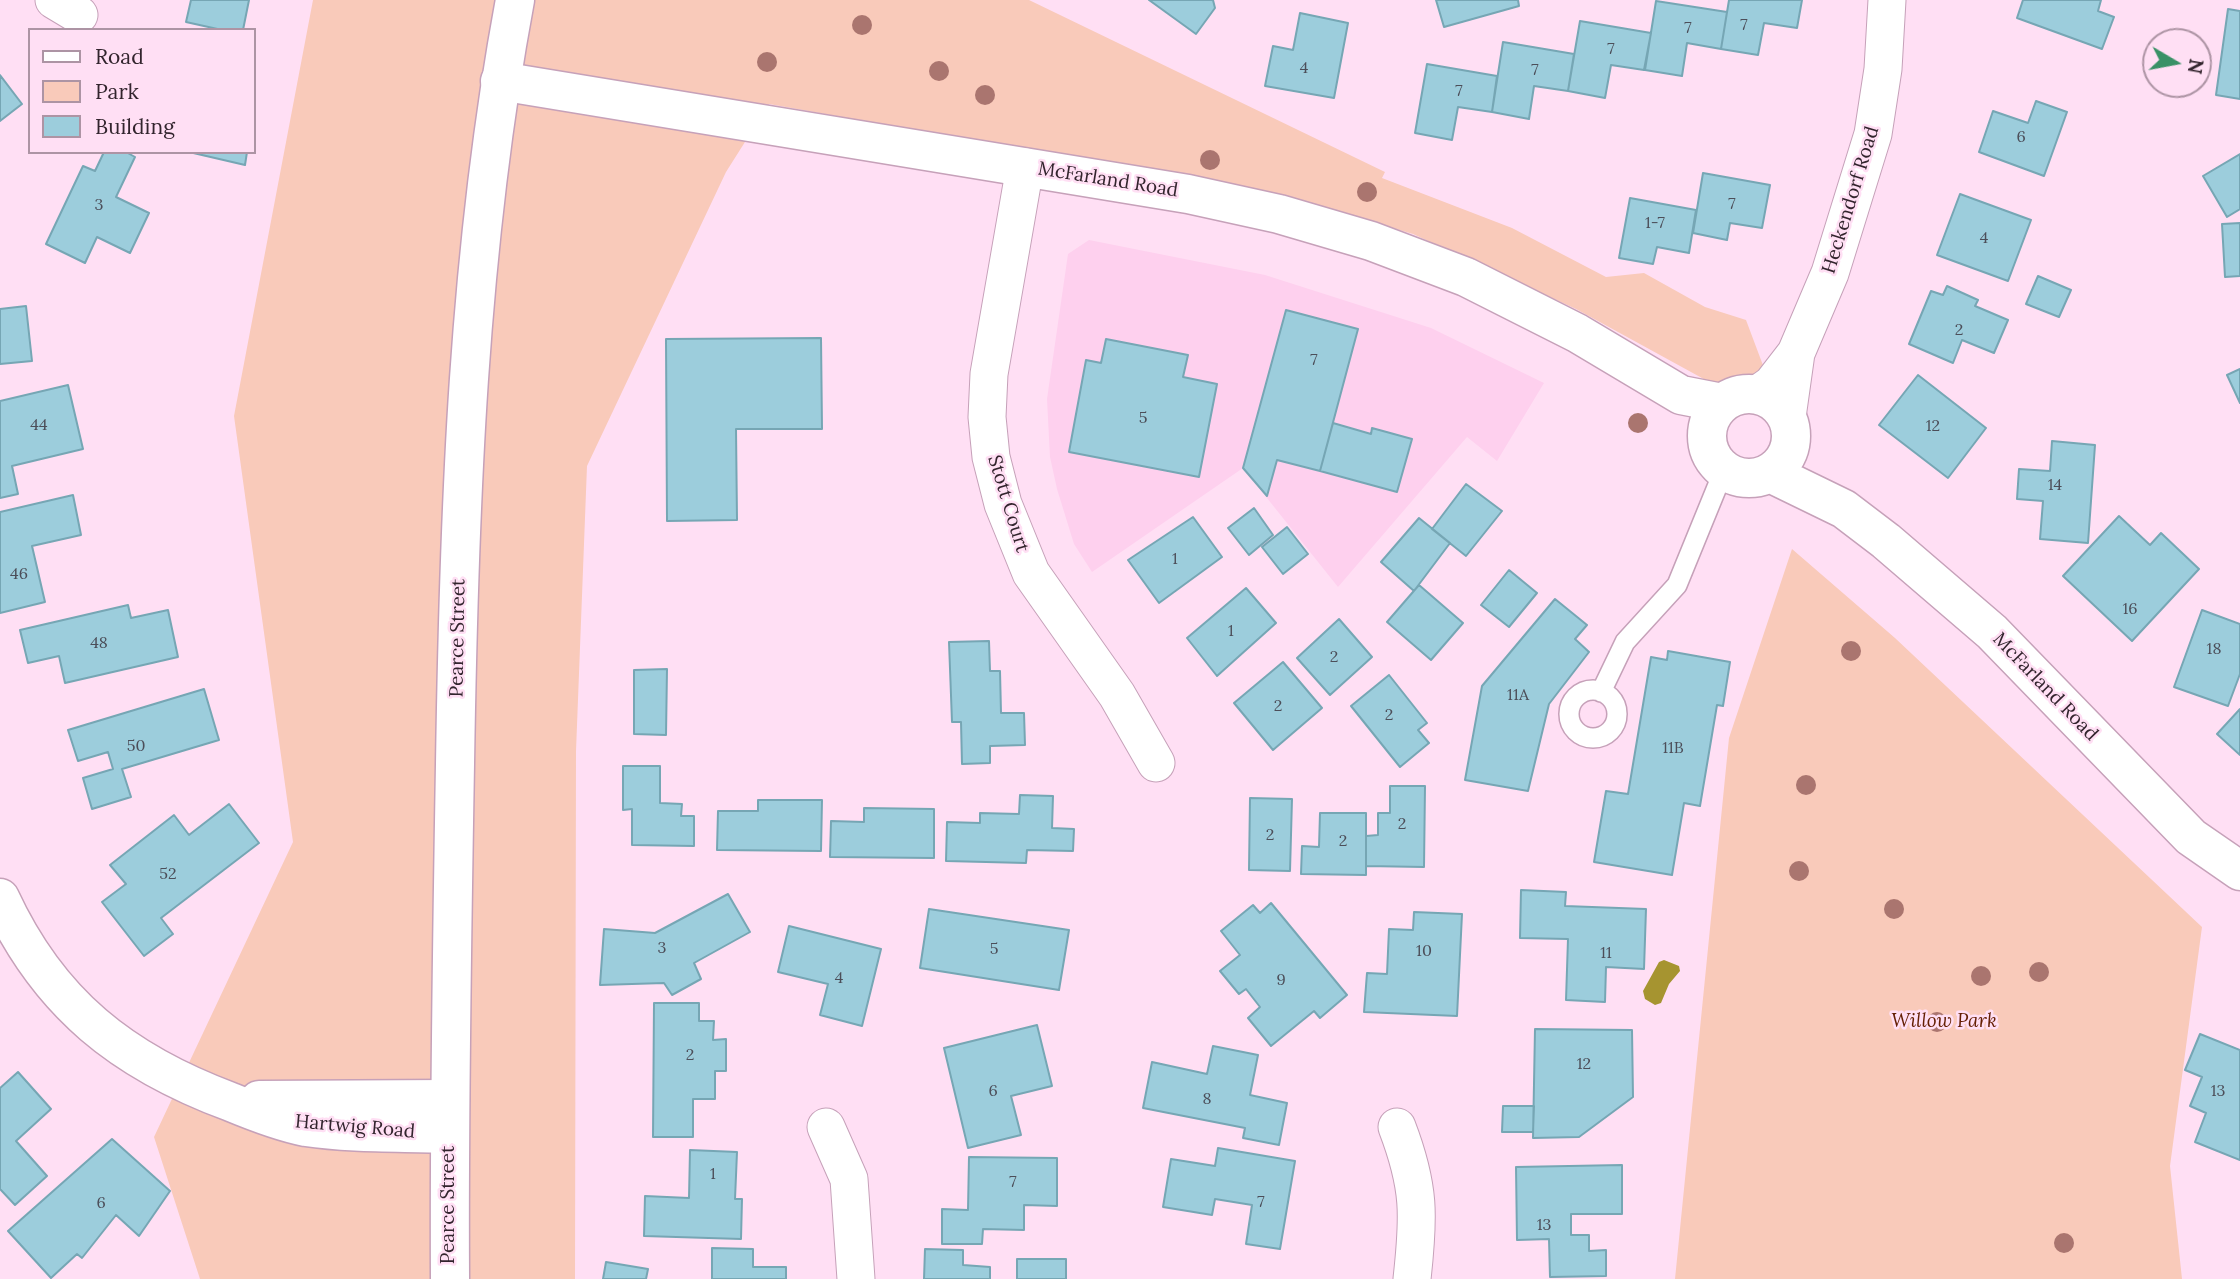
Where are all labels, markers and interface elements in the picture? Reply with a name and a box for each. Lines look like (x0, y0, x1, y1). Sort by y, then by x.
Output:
house number: 7 (1740, 15, 1748, 35)
house number: 7 (1684, 18, 1692, 38)
legend (28, 28, 256, 154)
north arrow (2142, 28, 2212, 98)
house number: 7 (1607, 39, 1615, 59)
text: Road (95, 43, 144, 70)
text: N (2183, 57, 2209, 76)
house number: 4 (1300, 58, 1308, 78)
house number: 7 (1531, 60, 1539, 80)
text: Park (95, 78, 139, 105)
house number: 7 (1455, 81, 1463, 101)
text: Building (95, 113, 175, 140)
street label: Heckendorf Road (1818, 124, 1884, 276)
house number: 6 (2016, 127, 2026, 147)
street label: McFarland Road (1036, 158, 1180, 202)
house number: 7 (1728, 194, 1736, 214)
house number: 3 (95, 195, 103, 215)
house number: 1-7 (1645, 213, 1665, 233)
house number: 4 (1980, 228, 1988, 248)
house number: 2 (1955, 320, 1963, 340)
house number: 7 (1310, 350, 1318, 370)
house number: 5 (1139, 408, 1147, 428)
house number: 44 (30, 415, 48, 435)
house number: 12 (1926, 416, 1940, 436)
street label: Stott Court (982, 453, 1034, 555)
house number: 14 (2048, 475, 2062, 495)
house number: 1 (1172, 549, 1178, 569)
house number: 46 (10, 564, 28, 584)
street label: Pearce Street (446, 578, 470, 698)
house number: 16 (2122, 599, 2138, 619)
house number: 1 (1228, 621, 1234, 641)
street label: McFarland Road (1988, 628, 2102, 746)
house number: 48 (90, 633, 108, 653)
house number: 18 (2207, 639, 2221, 659)
house number: 2 (1330, 647, 1338, 667)
house number: 11A (1507, 685, 1529, 705)
house number: 2 (1274, 696, 1282, 716)
house number: 2 (1385, 705, 1393, 725)
house number: 50 (127, 736, 145, 756)
house number: 11B (1662, 738, 1684, 758)
house number: 2 (1398, 814, 1406, 834)
house number: 2 (1266, 825, 1274, 845)
house number: 2 (1339, 831, 1347, 851)
house number: 52 (159, 864, 177, 884)
house number: 3 (658, 938, 666, 958)
house number: 5 (990, 939, 998, 959)
house number: 10 (1416, 941, 1432, 961)
house number: 11 (1600, 943, 1612, 963)
house number: 4 (835, 968, 843, 988)
house number: 9 (1276, 970, 1286, 990)
park label: Willow Park (1891, 1011, 1997, 1033)
house number: 2 (686, 1045, 694, 1065)
house number: 12 (1577, 1054, 1591, 1074)
house number: 6 (988, 1081, 998, 1101)
house number: 13 (2211, 1081, 2225, 1101)
house number: 8 (1203, 1089, 1211, 1109)
street label: Hartwig Road (294, 1110, 416, 1144)
street label: Pearce Street (438, 1146, 460, 1264)
house number: 1 (710, 1164, 716, 1184)
house number: 7 (1009, 1172, 1017, 1192)
house number: 7 (1257, 1192, 1265, 1212)
house number: 6 (96, 1193, 106, 1213)
house number: 13 (1537, 1215, 1551, 1235)

